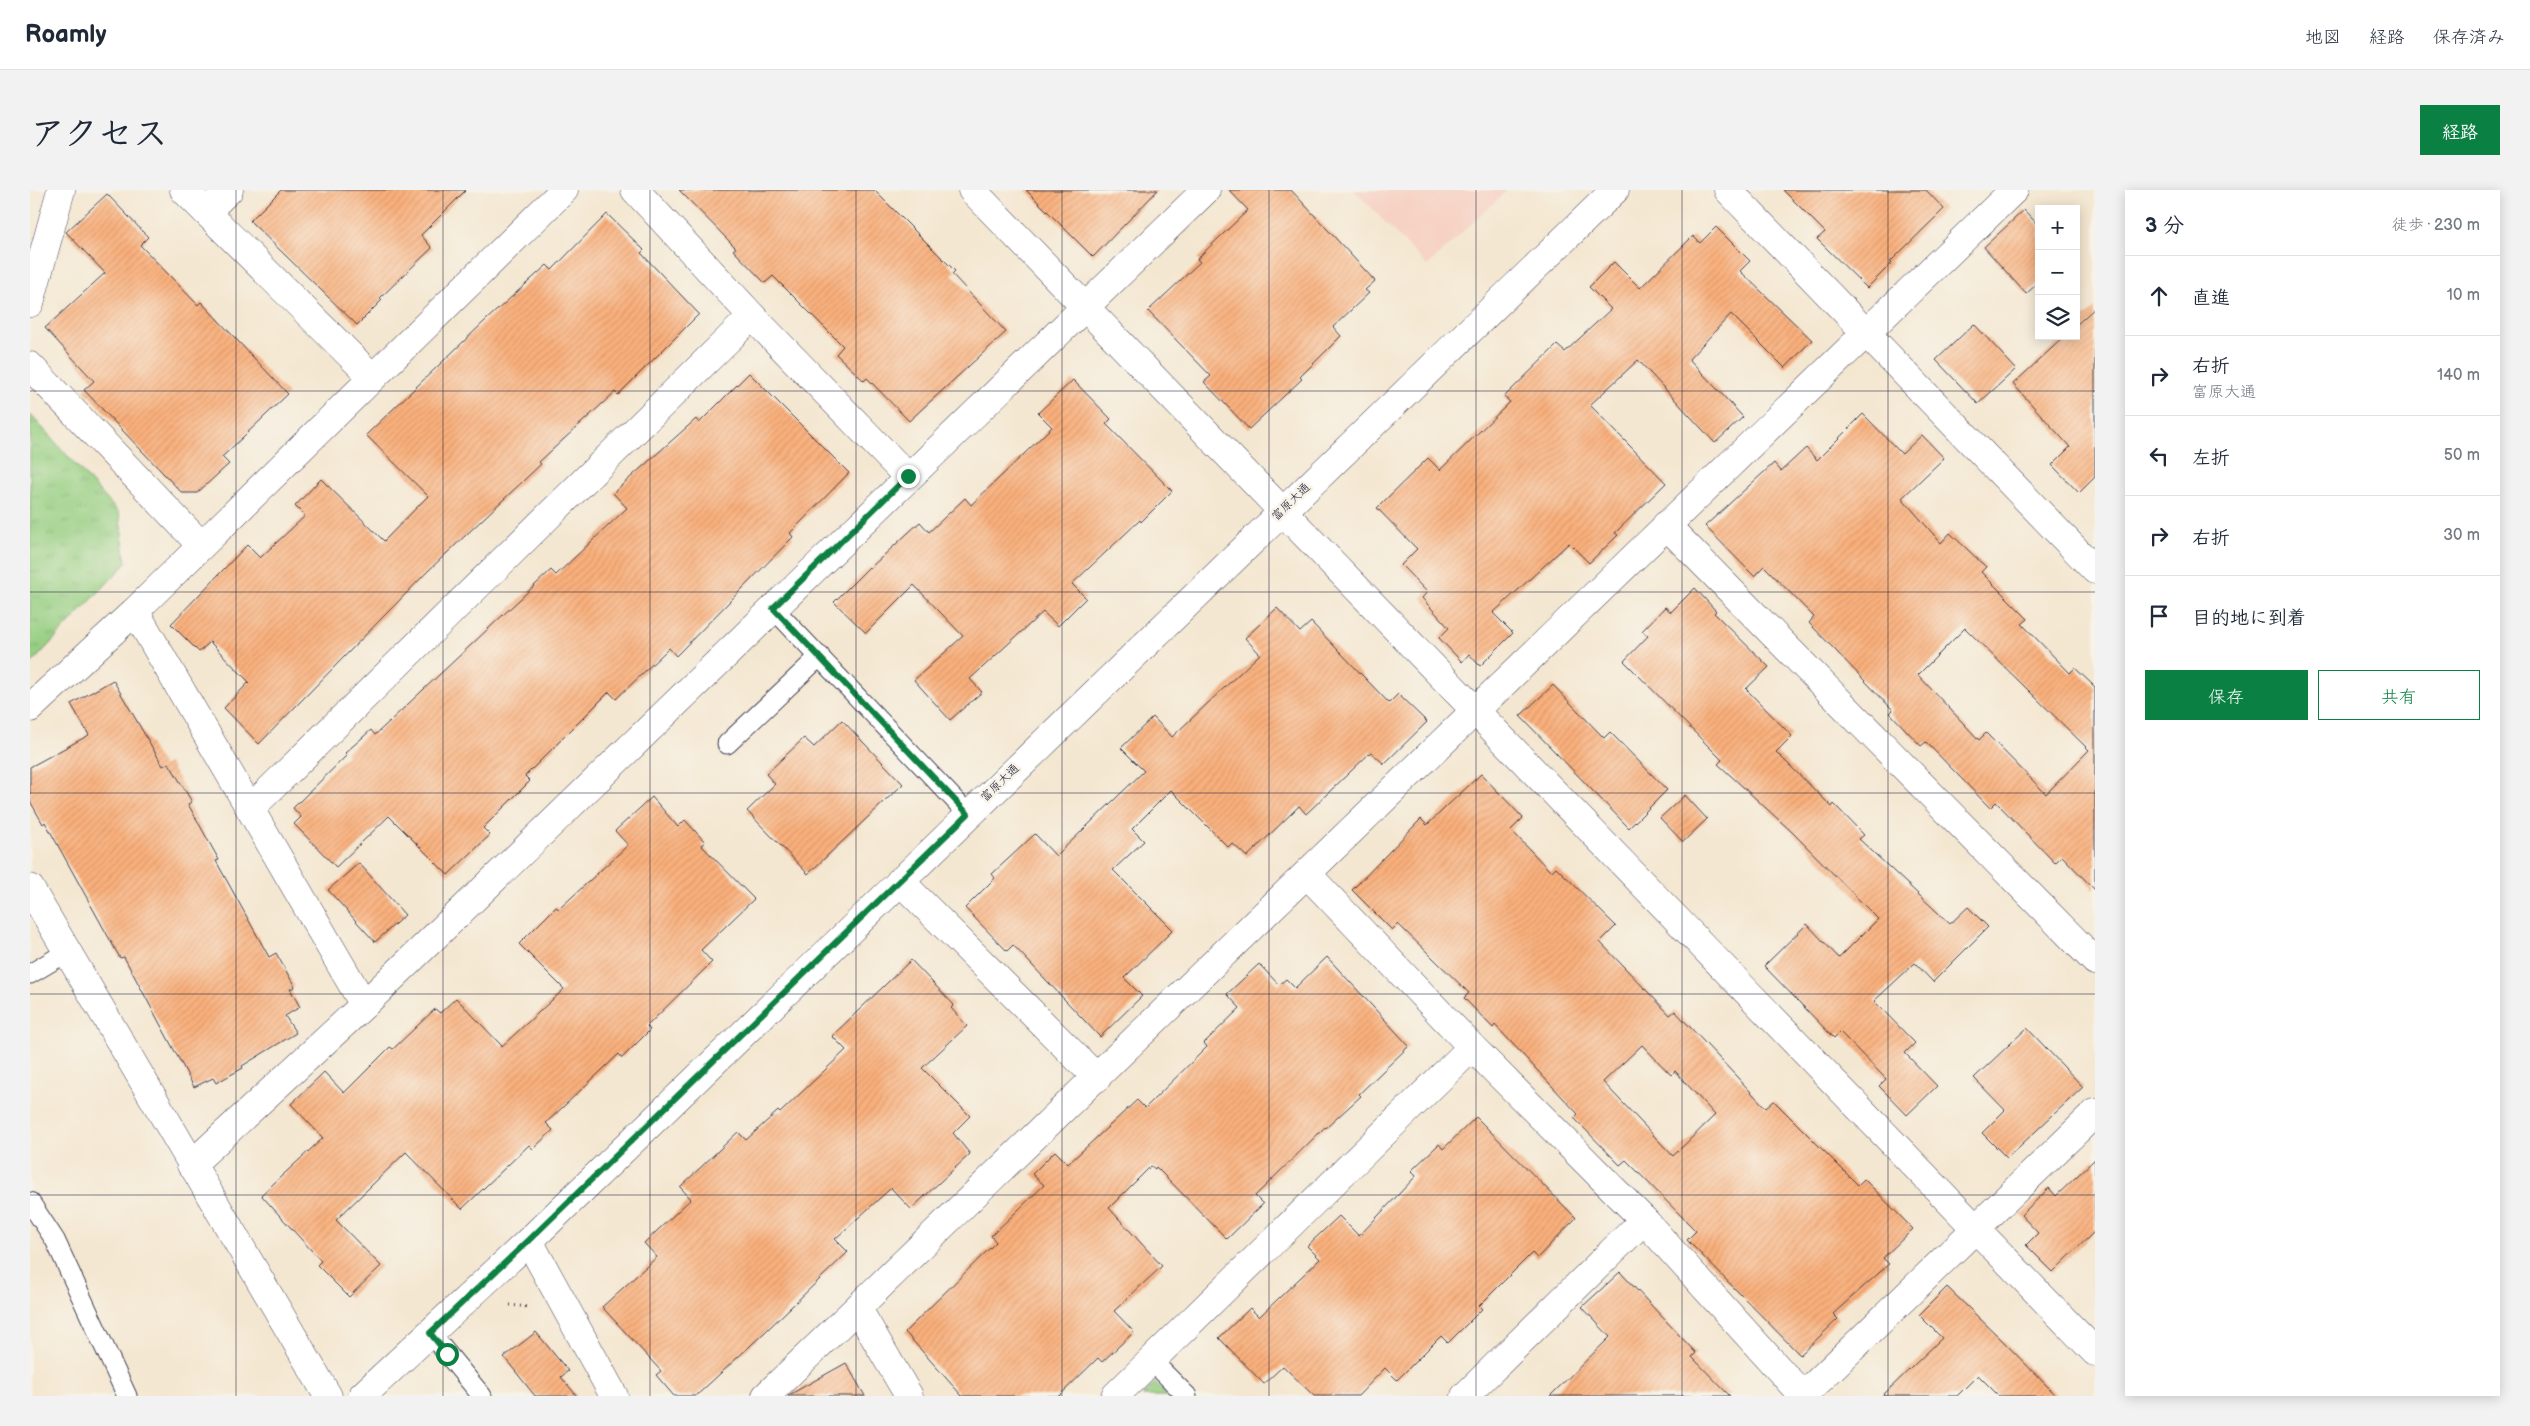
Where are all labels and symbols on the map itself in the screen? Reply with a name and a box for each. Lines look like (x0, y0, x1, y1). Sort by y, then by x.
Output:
route end (897, 465, 920, 488)
street label: 富原大通 (1269, 480, 1313, 524)
street label: 富原大通 (978, 761, 1022, 805)
route start (436, 1343, 459, 1366)

